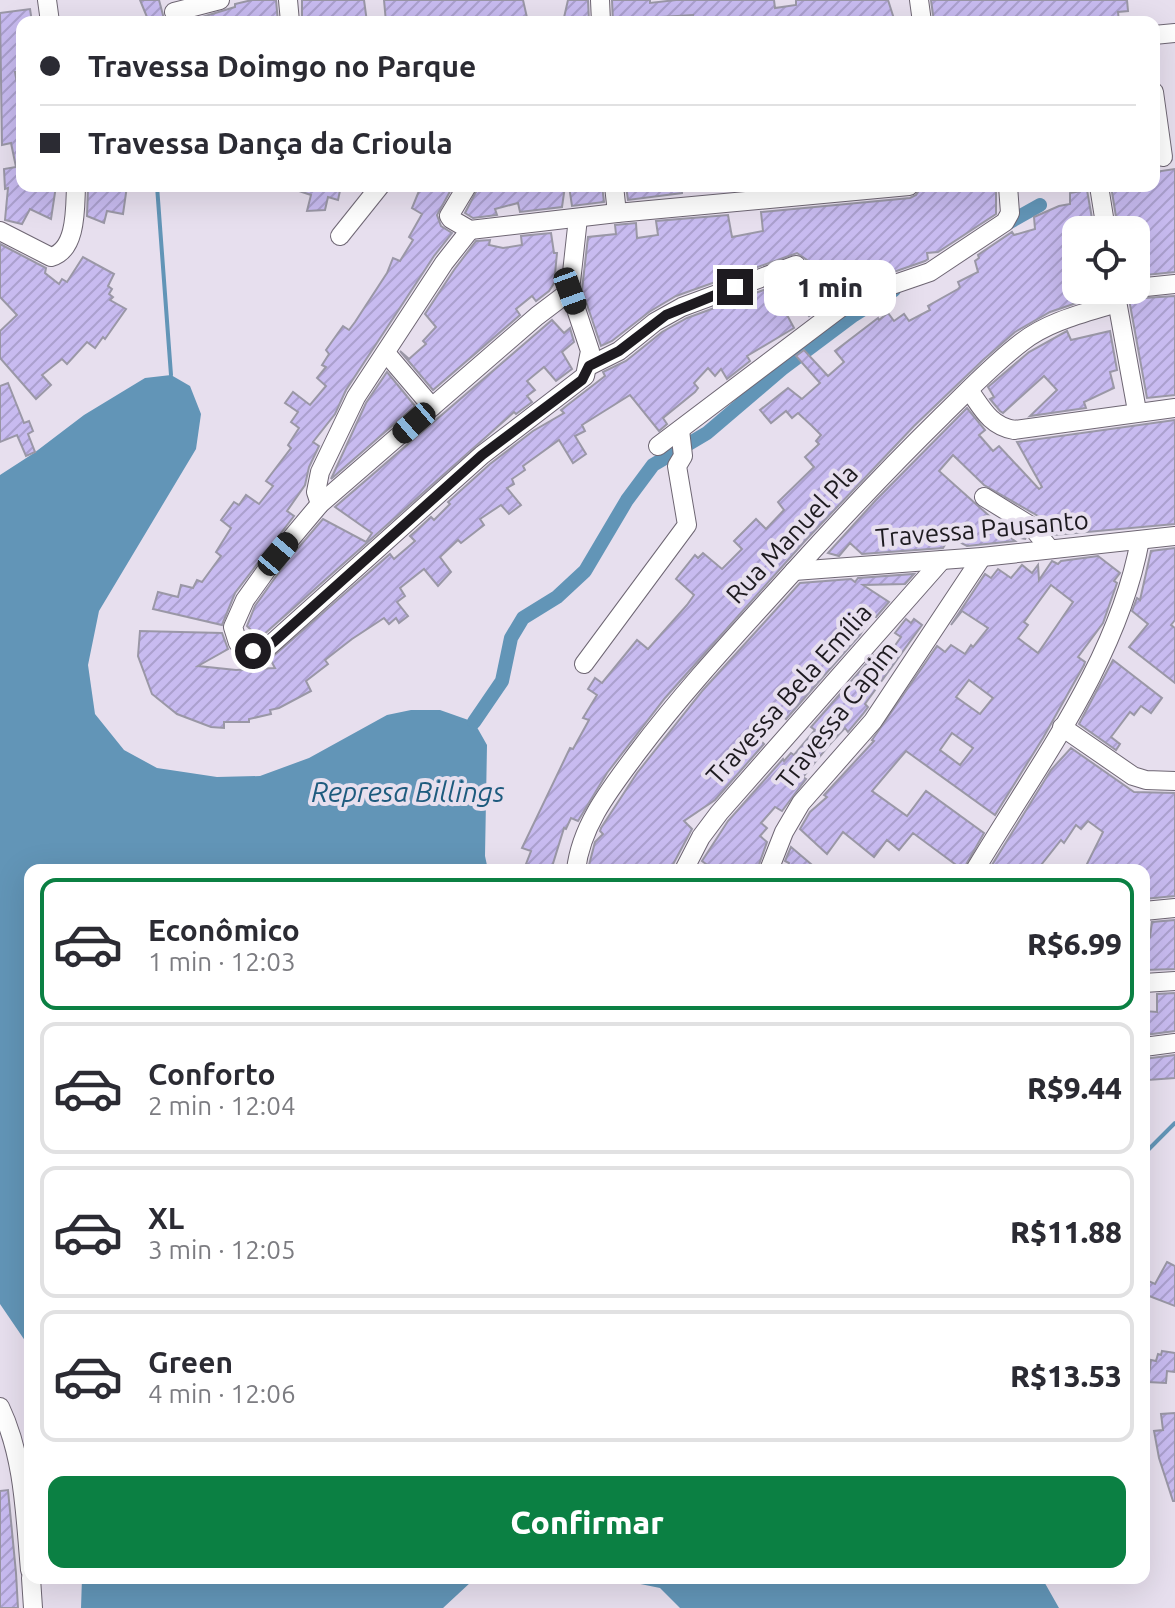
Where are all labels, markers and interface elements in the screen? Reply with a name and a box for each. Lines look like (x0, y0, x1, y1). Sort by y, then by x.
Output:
text: Travessa Doimgo no Parque (88, 49, 476, 83)
text: Travessa Dança da Crioula (88, 126, 453, 160)
map controls (1062, 216, 1150, 304)
button: locate (1062, 216, 1150, 304)
callout: 1 min (763, 259, 895, 315)
car (551, 264, 589, 318)
route end (717, 269, 753, 305)
text: 1 min (797, 273, 863, 302)
car (388, 398, 440, 448)
street label: Rua Manuel Pla (720, 458, 863, 609)
street label: Travessa Pausanto (874, 505, 1090, 552)
car (253, 528, 303, 580)
street label: Travessa Bela Emília (700, 598, 877, 790)
route start (235, 633, 271, 669)
street label: Travessa Capim (770, 635, 903, 794)
water label: Represa Billings (311, 776, 505, 807)
icon: car (52, 908, 124, 980)
text: Econômico (148, 913, 300, 947)
text: R$6.99 (1027, 927, 1122, 961)
text: 1 min · 12:03 (148, 947, 296, 976)
icon: car (52, 1052, 124, 1124)
text: Conforto (148, 1057, 276, 1091)
text: R$9.44 (1027, 1071, 1122, 1105)
text: 2 min · 12:04 (148, 1091, 296, 1120)
icon: car (52, 1196, 124, 1268)
text: XL (148, 1201, 184, 1235)
text: R$11.88 (1010, 1215, 1122, 1249)
text: 3 min · 12:05 (148, 1235, 296, 1264)
icon: car (52, 1340, 124, 1412)
text: Green (148, 1345, 233, 1379)
text: R$13.53 (1010, 1359, 1122, 1393)
text: 4 min · 12:06 (148, 1379, 296, 1408)
button: Confirmar (48, 1476, 1126, 1568)

